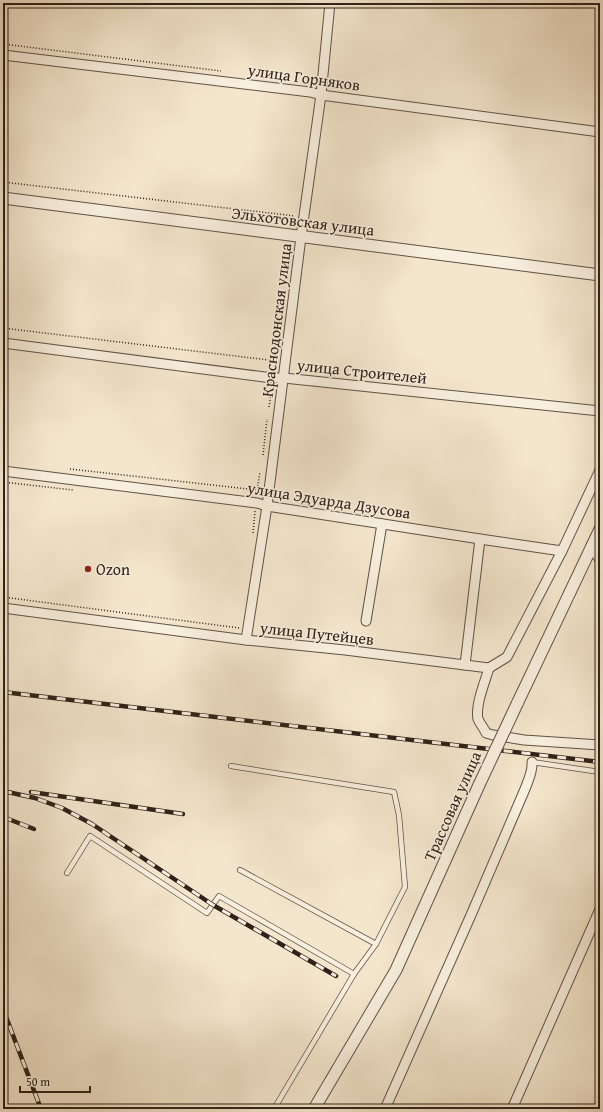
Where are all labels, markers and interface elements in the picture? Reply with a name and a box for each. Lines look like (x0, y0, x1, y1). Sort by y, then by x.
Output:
street label: улица Горняков (245, 57, 362, 97)
street label: Эльхотовская улица (230, 200, 376, 242)
street label: Краснодонская улица (255, 241, 297, 398)
street label: улица Строителей (295, 352, 429, 390)
street label: улица Эдуарда Дзусова (245, 475, 413, 525)
place label: Ozon (96, 557, 130, 581)
marker: Ozon (83, 564, 93, 574)
street label: улица Путейцев (258, 615, 375, 651)
street label: Трассовая улица (417, 747, 487, 865)
scale bar (20, 1068, 90, 1094)
text: 50 m (26, 1073, 50, 1090)

